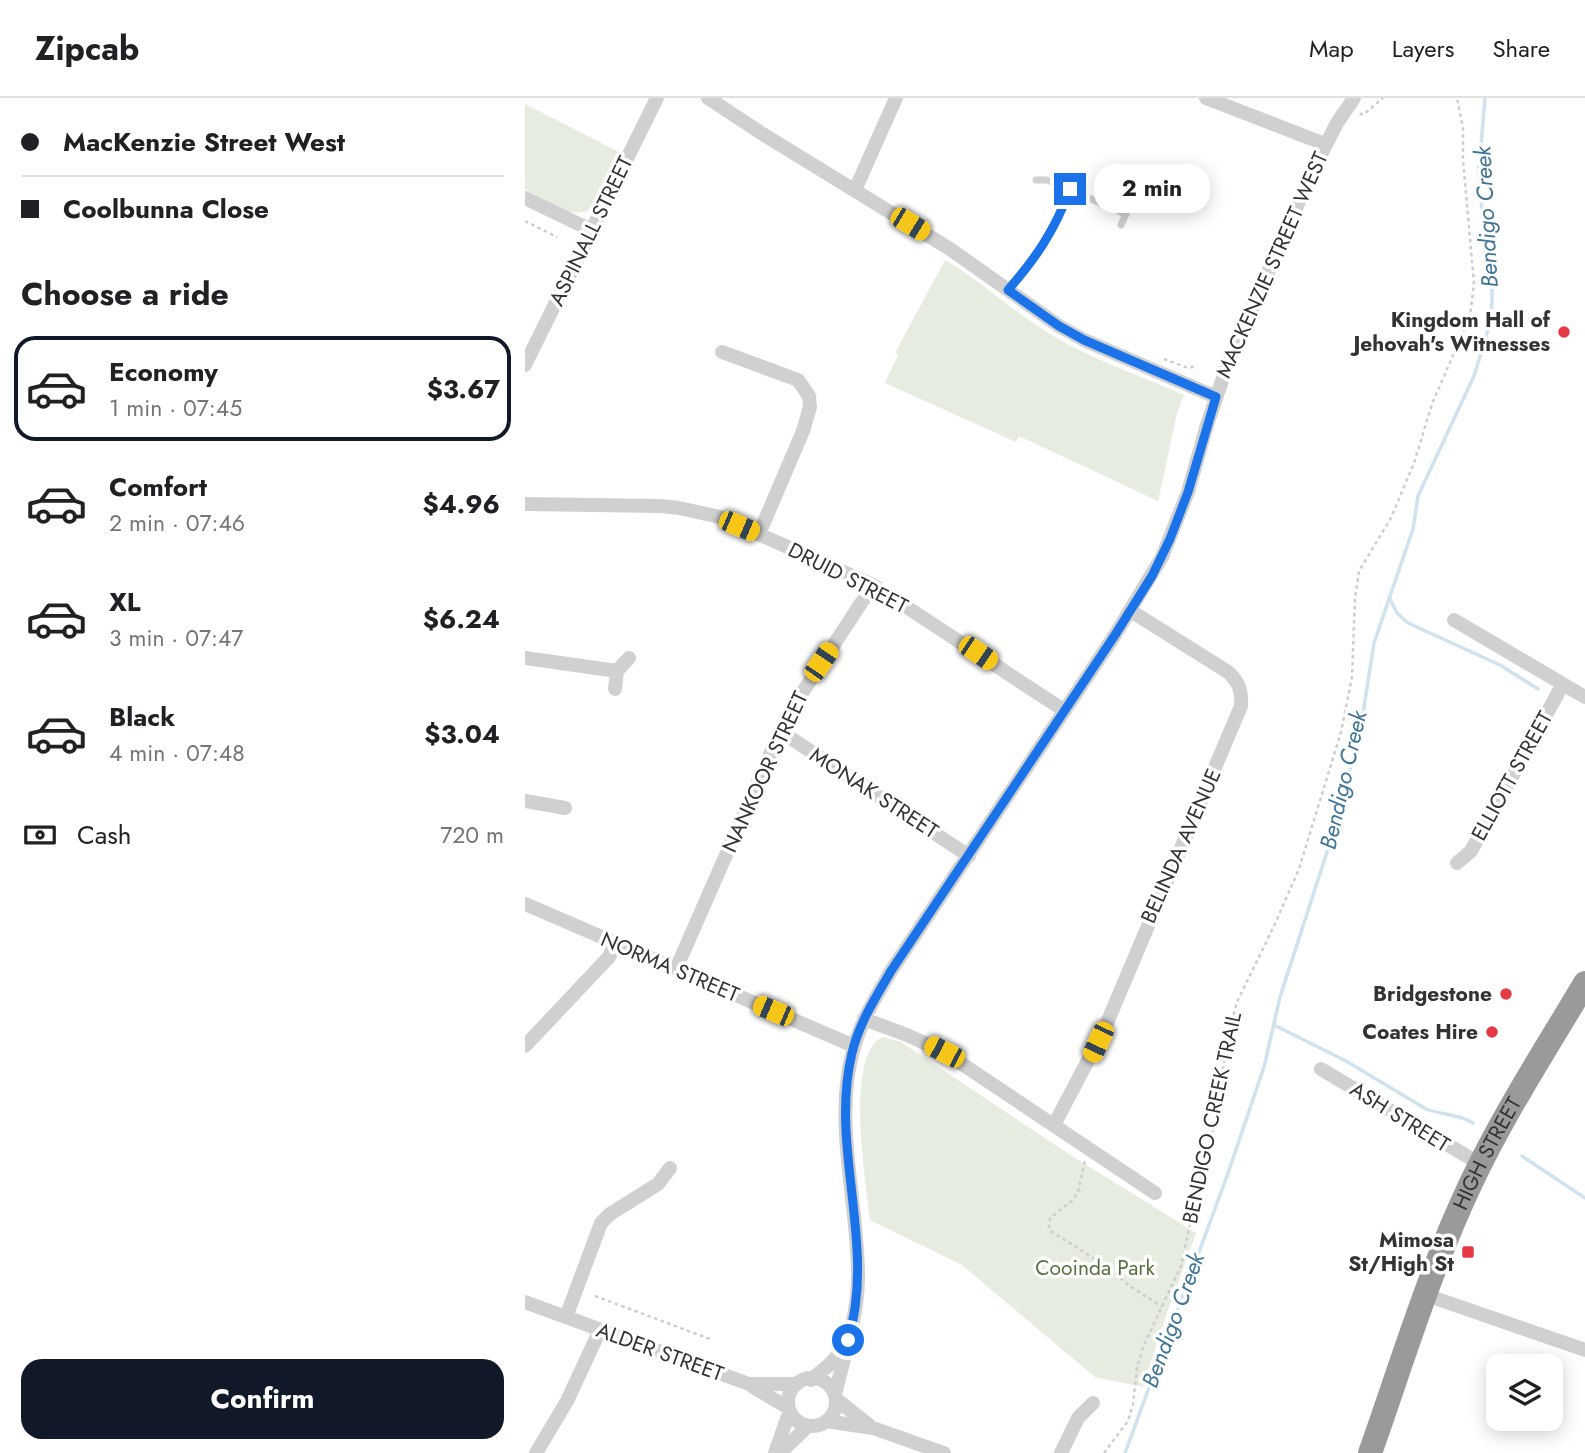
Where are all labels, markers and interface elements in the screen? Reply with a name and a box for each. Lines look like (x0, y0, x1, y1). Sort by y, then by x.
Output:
text: Zipcab (35, 25, 139, 72)
text: Map (1309, 31, 1354, 66)
text: Layers (1392, 31, 1454, 66)
text: Share (1492, 31, 1550, 66)
text: MacKenzie Street West (63, 123, 345, 161)
water label: Bendigo Creek (1465, 144, 1507, 289)
street label: MACKENZIE STREET WEST (1209, 147, 1336, 383)
street label: ASPINALL STREET (542, 151, 640, 311)
callout: 2 min (1095, 164, 1210, 214)
text: 2 min (1122, 171, 1182, 205)
route end (1054, 173, 1086, 205)
text: Coolbunna Close (63, 190, 269, 228)
car (887, 204, 934, 244)
text: Choose a ride (21, 271, 229, 317)
place label: Kingdom Hall of Jehovah's Witnesses (1349, 305, 1551, 359)
marker: Kingdom Hall of Jehovah's Witnesses (1556, 324, 1572, 340)
text: Economy (109, 353, 218, 391)
icon: car (25, 357, 88, 420)
text: $3.67 (427, 370, 500, 408)
text: 1 min · 07:45 (109, 391, 242, 425)
text: Comfort (109, 468, 207, 506)
icon: car (25, 472, 88, 535)
text: $4.96 (423, 485, 500, 523)
text: 2 min · 07:46 (109, 506, 245, 540)
car (716, 508, 763, 544)
street label: DRUID STREET (783, 535, 913, 621)
text: XL (109, 583, 141, 621)
icon: car (25, 587, 88, 650)
text: $6.24 (423, 600, 500, 638)
text: 3 min · 07:47 (109, 621, 243, 655)
car (955, 633, 1002, 673)
car (801, 639, 842, 685)
street label: NANKOOR STREET (715, 686, 816, 857)
text: Black (109, 698, 175, 736)
icon: car (25, 702, 88, 765)
water label: Bendigo Creek (1311, 706, 1376, 853)
street label: ELLIOTT STREET (1464, 706, 1560, 846)
text: $3.04 (424, 715, 500, 753)
text: 4 min · 07:48 (109, 736, 245, 770)
street label: MONAK STREET (804, 740, 944, 846)
street label: BELINDA AVENUE (1134, 764, 1228, 928)
icon: cash (21, 816, 59, 854)
text: Cash (77, 816, 131, 854)
text: 720 m (440, 818, 504, 852)
street label: NORMA STREET (596, 924, 744, 1010)
place label: Bridgestone (1373, 979, 1492, 1009)
marker: Bridgestone (1498, 986, 1514, 1002)
car (750, 993, 797, 1029)
street label: BENDIGO CREEK TRAIL (1175, 1009, 1249, 1227)
place label: Coates Hire (1362, 1017, 1478, 1047)
car (1080, 1019, 1117, 1065)
marker: Coates Hire (1484, 1024, 1500, 1040)
car (921, 1033, 968, 1071)
street label: ASH STREET (1344, 1074, 1456, 1160)
street label: HIGH STREET (1446, 1091, 1529, 1215)
place label: Mimosa St/High St (1348, 1225, 1454, 1279)
marker: Mimosa St/High St (1460, 1244, 1476, 1260)
water label: Bendigo Creek (1133, 1247, 1214, 1392)
park label: Cooinda Park (1035, 1253, 1156, 1283)
street label: ALDER STREET (592, 1315, 728, 1389)
route start (832, 1324, 864, 1356)
map controls (1486, 1354, 1563, 1431)
button: layers (1486, 1354, 1563, 1431)
button: Confirm (21, 1359, 504, 1439)

